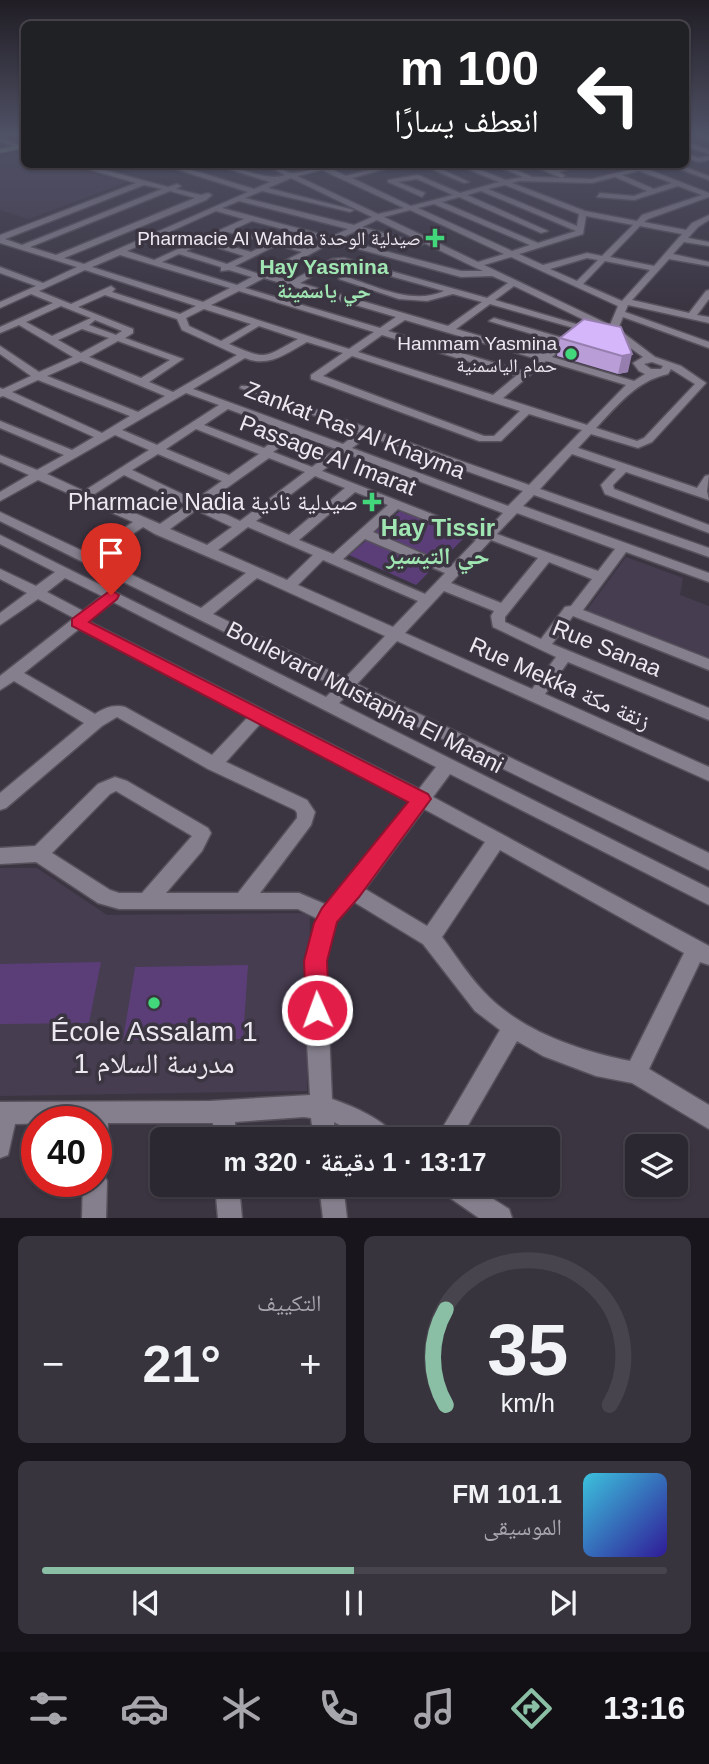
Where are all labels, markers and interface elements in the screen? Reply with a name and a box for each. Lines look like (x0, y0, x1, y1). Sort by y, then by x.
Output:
text: 100 m (400, 41, 539, 95)
icon: left (563, 49, 654, 140)
text: انعطف يسارًا (394, 103, 539, 139)
place label: Pharmacie Al Wahda صيدلية الوحدة (137, 228, 421, 250)
marker: Pharmacie Al Wahda صيدلية الوحدة (427, 230, 443, 246)
district label: Hay Yasmina حي ياسمينة (259, 255, 389, 307)
place label: Hammam Yasmina حمام الياسمنية (397, 333, 557, 379)
marker: Hammam Yasmina حمام الياسمنية (563, 346, 579, 362)
street label: Zankat Ras Al Khayma (241, 376, 469, 484)
street label: Passage Al Imarat (236, 409, 420, 501)
place label: Pharmacie Nadia صيدلية نادية (68, 489, 358, 515)
marker: Pharmacie Nadia صيدلية نادية (364, 494, 380, 510)
district label: Hay Tissir حي التيسير (381, 514, 495, 575)
pin (81, 523, 141, 595)
icon: arrive (92, 534, 130, 572)
street label: Rue Sanaa (549, 614, 665, 682)
street label: Boulevard Mustapha El Maani (222, 616, 508, 778)
street label: Rue Mekka زنقة مكة (466, 631, 654, 735)
position arrow (280, 973, 354, 1047)
marker: École Assalam 1 مدرسة السلام 1 (146, 995, 162, 1011)
place label: École Assalam 1 مدرسة السلام 1 (51, 1016, 258, 1082)
speed limit sign: 40 (21, 1106, 112, 1197)
map controls (625, 1134, 688, 1197)
button: layers (625, 1134, 688, 1197)
text: 13:17 · 1 دقيقة · 320 m (224, 1147, 486, 1177)
text: التكييف (257, 1290, 322, 1316)
text: 35 (487, 1310, 568, 1391)
text: 21° (142, 1335, 221, 1393)
text: − (42, 1343, 64, 1385)
text: + (299, 1343, 321, 1385)
text: km/h (500, 1389, 554, 1417)
text: 101.1 FM (452, 1479, 562, 1509)
text: الموسيقى (483, 1514, 562, 1540)
icon: previous (127, 1584, 165, 1622)
icon: pause (335, 1584, 373, 1622)
icon: next (544, 1584, 582, 1622)
icon: filters (24, 1684, 73, 1733)
icon: car (120, 1684, 169, 1733)
icon: climate (217, 1684, 266, 1733)
icon: phone (314, 1684, 363, 1733)
icon: music (410, 1684, 459, 1733)
icon: directions (507, 1684, 556, 1733)
text: 13:16 (603, 1690, 685, 1726)

